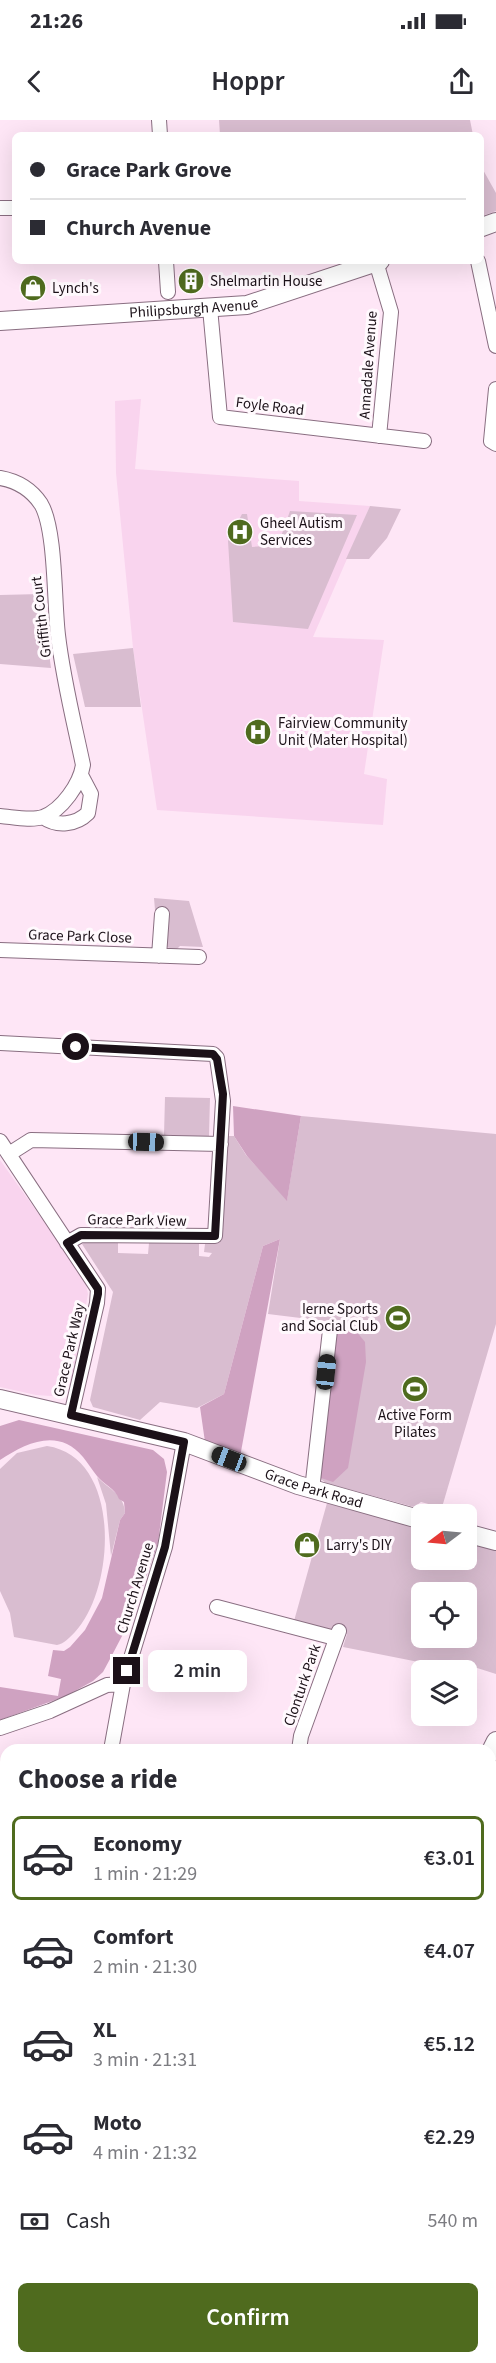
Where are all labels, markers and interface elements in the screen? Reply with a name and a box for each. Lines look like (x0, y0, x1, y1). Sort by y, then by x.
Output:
text: 21:26 (30, 5, 83, 37)
text: Hoppr (211, 62, 285, 101)
icon: back (18, 65, 51, 98)
icon: share (445, 65, 478, 98)
text: Grace Park Grove (66, 154, 232, 186)
text: Church Avenue (66, 212, 211, 244)
building icon: Shelmartin House (176, 266, 206, 296)
place label: Shelmartin House (210, 271, 322, 292)
shop icon: Lynch's (18, 273, 48, 303)
place label: Lynch's (52, 278, 99, 299)
street label: Philipsburgh Avenue (129, 292, 261, 324)
street label: Annadale Avenue (354, 310, 383, 420)
street label: Foyle Road (235, 392, 305, 421)
place label: Gheel Autism Services (260, 513, 343, 551)
hospital icon: Gheel Autism Services (225, 517, 255, 547)
street label: Griffith Court (26, 575, 57, 659)
place label: Fairview Community Unit (Mater Hospital) (278, 713, 408, 751)
hospital icon: Fairview Community Unit (Mater Hospital) (243, 717, 273, 747)
street label: Grace Park Close (28, 924, 132, 949)
route start (62, 1033, 89, 1060)
car (128, 1132, 164, 1152)
street label: Grace Park View (87, 1209, 187, 1232)
place label: Ierne Sports and Social Club (281, 1299, 378, 1337)
street label: Grace Park Way (48, 1301, 90, 1399)
sports icon: Ierne Sports and Social Club (383, 1303, 413, 1333)
car (315, 1353, 337, 1391)
sports icon: Active Form Pilates (400, 1374, 430, 1404)
place label: Active Form Pilates (378, 1405, 452, 1443)
car (209, 1444, 249, 1474)
street label: Grace Park Road (262, 1463, 365, 1514)
north arrow (411, 1504, 477, 1570)
map controls (411, 1504, 477, 1726)
shop icon: Larry's DIY (292, 1530, 322, 1560)
place label: Larry's DIY (326, 1535, 393, 1556)
street label: Church Avenue (112, 1540, 159, 1636)
button: locate (411, 1582, 477, 1648)
street label: Clonturk Park (279, 1641, 327, 1729)
callout: 2 min (148, 1650, 247, 1692)
route end (113, 1657, 140, 1684)
text: 2 min (174, 1657, 221, 1685)
button: layers (411, 1660, 477, 1726)
text: Choose a ride (18, 1760, 178, 1799)
text: Economy (93, 1828, 182, 1860)
icon: car (21, 1831, 75, 1885)
text: €3.01 (424, 1842, 475, 1874)
text: 1 min · 21:29 (93, 1860, 197, 1888)
text: Comfort (93, 1921, 174, 1953)
icon: car (21, 1924, 75, 1978)
text: €4.07 (424, 1935, 475, 1967)
text: 2 min · 21:30 (93, 1953, 197, 1981)
text: XL (93, 2014, 117, 2046)
icon: car (21, 2017, 75, 2071)
text: €5.12 (424, 2028, 475, 2060)
text: 3 min · 21:31 (93, 2046, 197, 2074)
text: Moto (93, 2107, 142, 2139)
icon: car (21, 2110, 75, 2164)
text: €2.29 (424, 2121, 475, 2153)
text: 4 min · 21:32 (93, 2139, 197, 2167)
icon: cash (18, 2205, 51, 2238)
text: Cash (66, 2205, 111, 2237)
text: 540 m (428, 2207, 478, 2235)
button: Confirm (18, 2283, 478, 2352)

